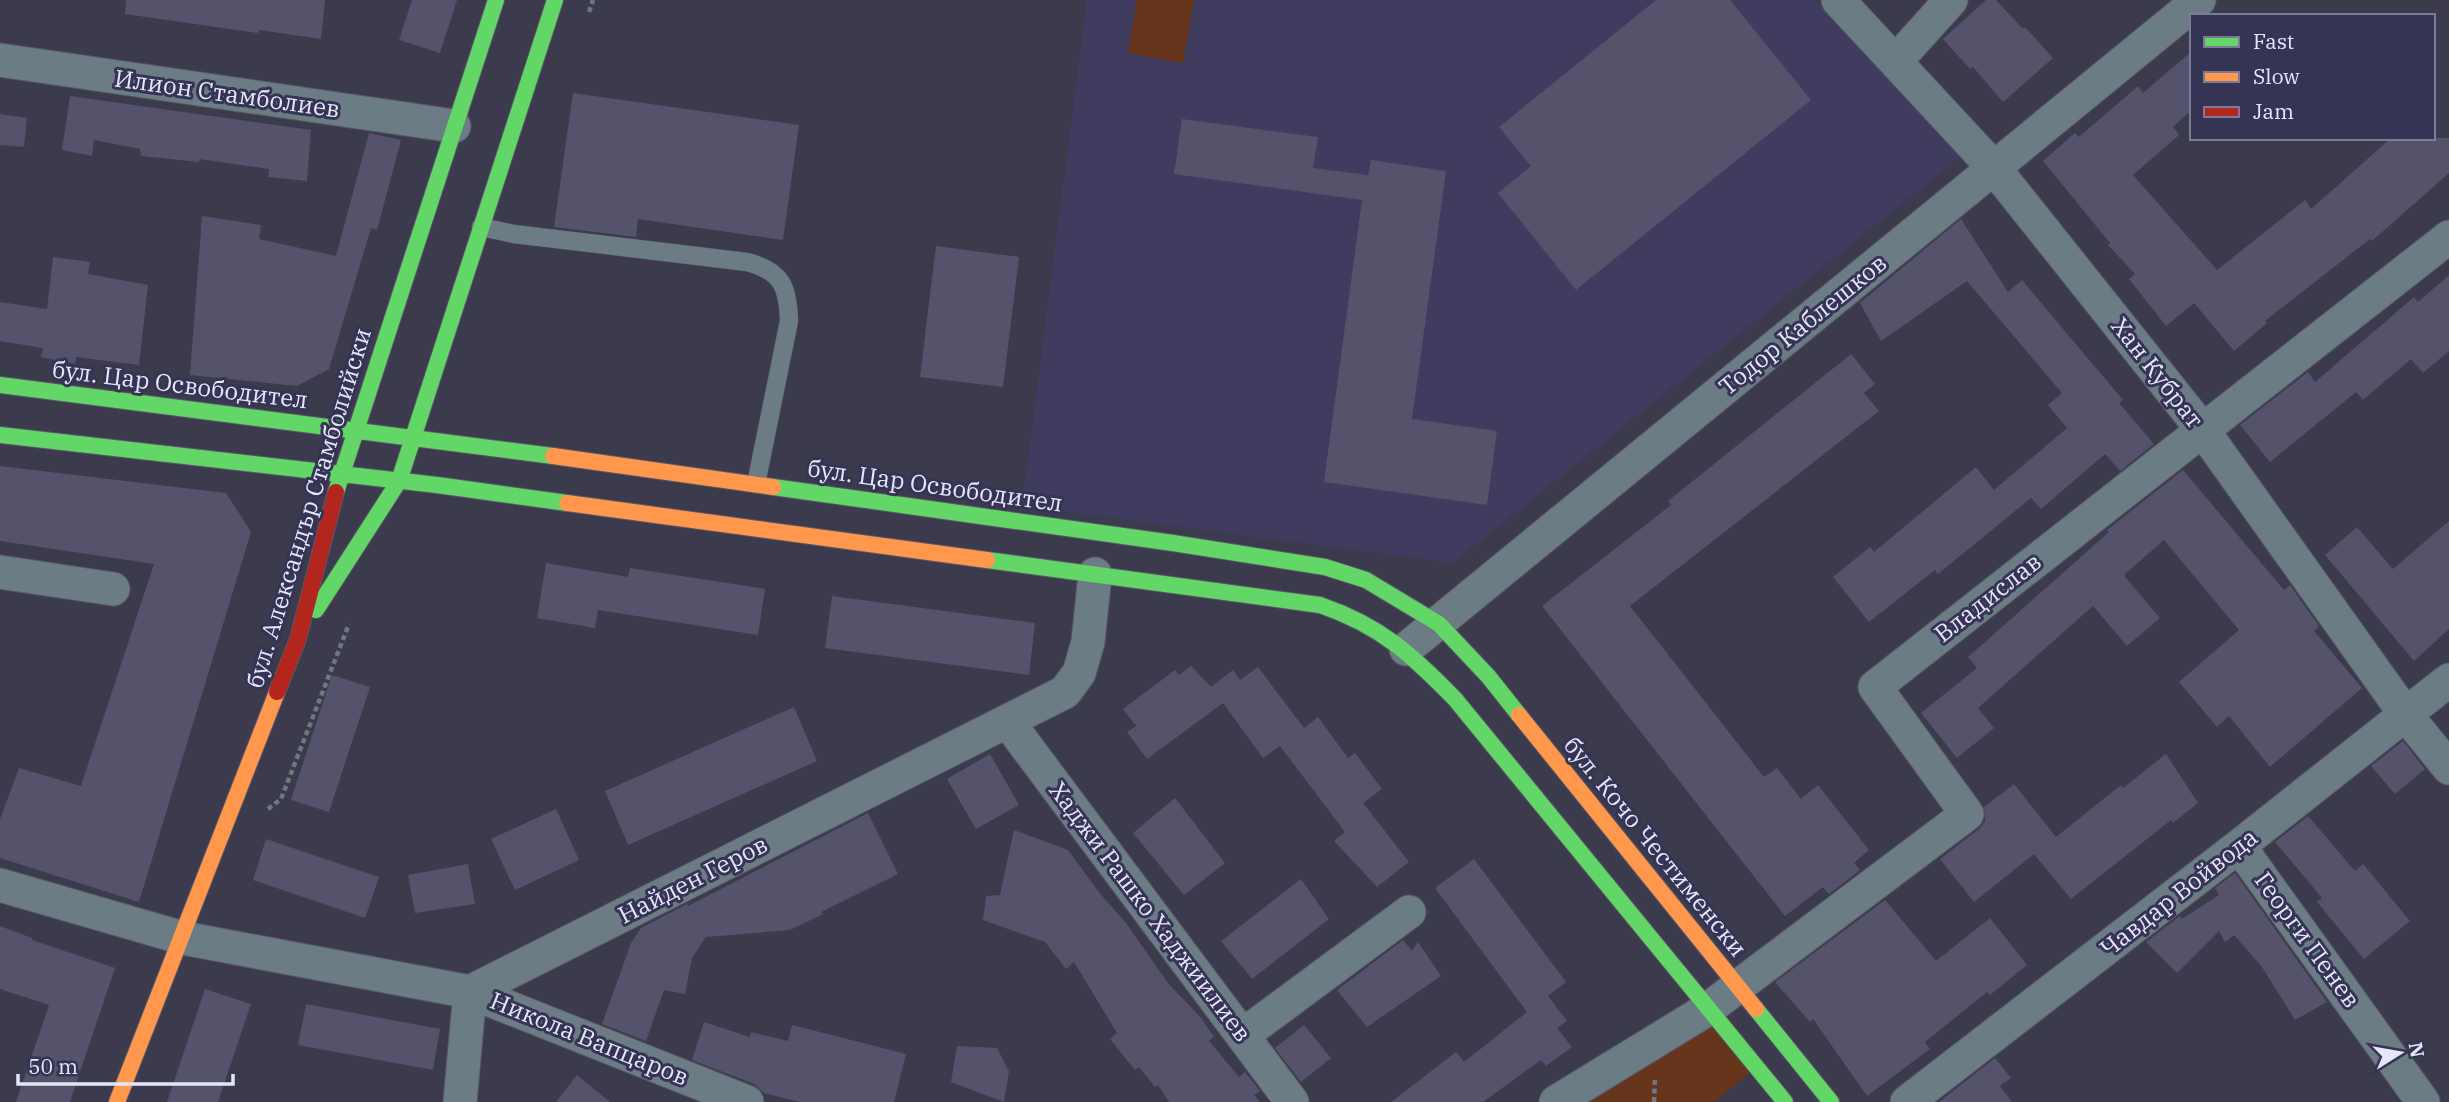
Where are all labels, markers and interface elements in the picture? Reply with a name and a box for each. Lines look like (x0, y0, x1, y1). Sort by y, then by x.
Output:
legend (2190, 14, 2435, 140)
text: Fast (2253, 27, 2294, 55)
street label: Илион Стамболиев (113, 61, 342, 125)
text: Slow (2253, 62, 2300, 90)
text: Jam (2253, 97, 2294, 125)
street label: Тодор Каблешков (1712, 247, 1893, 402)
street label: Хан Кубрат (2105, 310, 2211, 434)
street label: бул. Александър Стамболийски (238, 324, 378, 692)
street label: бул. Цар Освободител (51, 352, 310, 416)
street label: бул. Цар Освободител (806, 451, 1065, 519)
street label: Владислав (1927, 545, 2048, 649)
street label: бул. Кочо Честименски (1557, 730, 1754, 963)
street label: Хаджи Рашко Хаджиилиев (1042, 775, 1259, 1048)
street label: Чавдар Войвода (2093, 821, 2264, 964)
street label: Найден Геров (612, 828, 773, 931)
street label: Георги Пенев (2248, 865, 2368, 1014)
street label: Никола Вапцаров (486, 984, 693, 1092)
north arrow (2365, 1018, 2435, 1088)
text: N (2403, 1040, 2430, 1059)
scale bar (18, 1042, 233, 1086)
text: 50 m (28, 1052, 78, 1080)

